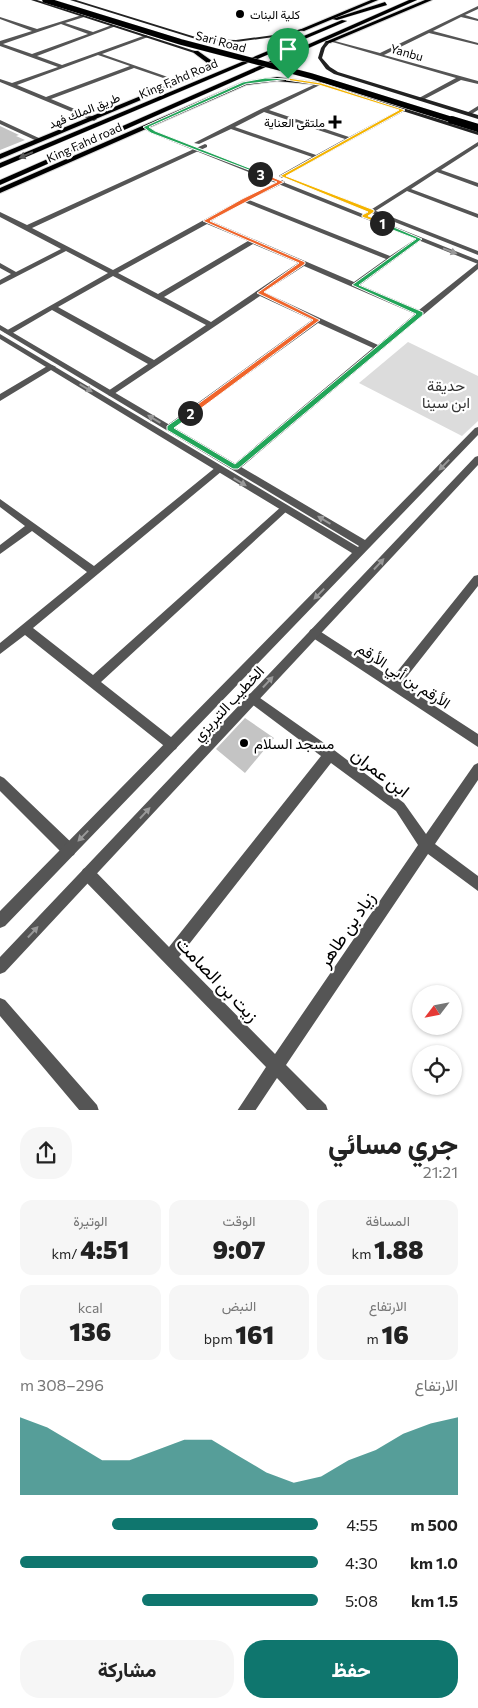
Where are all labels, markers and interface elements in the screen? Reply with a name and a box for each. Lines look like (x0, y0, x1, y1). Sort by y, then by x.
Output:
place label: كلية البنات (250, 7, 300, 22)
marker: كلية البنات (234, 8, 246, 20)
street label: Sari Road (194, 28, 248, 54)
pin (267, 28, 309, 79)
icon: arrive (274, 35, 302, 63)
street label: Yanbu (389, 41, 425, 63)
street label: King Fahd Road (137, 55, 219, 101)
street label: طريق الملك فهد (46, 89, 123, 133)
place label: ملتقى العناية (264, 115, 325, 131)
marker: ملتقى العناية (329, 116, 341, 128)
street label: King Fahd road (44, 119, 124, 165)
one-way arrow (18, 151, 33, 159)
pin: 3 (248, 162, 272, 186)
text: 3 (256, 166, 265, 183)
pin: 1 (370, 210, 394, 236)
text: 1 (379, 215, 386, 232)
one-way arrow (442, 248, 457, 255)
park label: حديقة ابن سينا (422, 376, 470, 413)
one-way arrow (80, 384, 93, 393)
pin: 2 (178, 400, 202, 426)
text: 2 (187, 405, 194, 422)
one-way arrow (148, 415, 161, 424)
one-way arrow (438, 458, 450, 470)
one-way arrow (234, 477, 247, 486)
one-way arrow (317, 516, 330, 525)
one-way arrow (373, 558, 385, 570)
one-way arrow (313, 588, 325, 600)
street label: الأرقم بن أبي الأرقم (351, 638, 454, 716)
street label: الخطيب التبريزي (189, 662, 271, 748)
one-way arrow (262, 676, 274, 688)
place label: مسجد السلام (254, 734, 334, 754)
marker: مسجد السلام (238, 737, 250, 749)
street label: ابن عمران (347, 742, 414, 802)
one-way arrow (139, 808, 151, 820)
one-way arrow (77, 829, 89, 841)
street label: زياد بن طاهر (312, 887, 380, 972)
one-way arrow (27, 926, 39, 938)
street label: زيت بن الصامت (171, 932, 264, 1027)
north arrow (412, 985, 462, 1035)
map controls (412, 985, 462, 1095)
button: locate (412, 1045, 462, 1095)
text: جري مسائي (328, 1126, 458, 1160)
button: share (20, 1127, 72, 1179)
text: 21:21 (423, 1162, 458, 1181)
text: الوتيرة (73, 1212, 107, 1229)
text: الوقت (223, 1212, 255, 1229)
text: المسافة (365, 1212, 410, 1229)
text: 4:51 (80, 1234, 129, 1264)
text: 9:07 (212, 1234, 266, 1264)
text: 1.88 (374, 1234, 424, 1264)
text: /km (52, 1245, 80, 1262)
text: km (352, 1245, 374, 1262)
text: النبض (222, 1297, 256, 1314)
text: الارتفاع (369, 1297, 407, 1314)
text: kcal (78, 1299, 103, 1316)
text: 136 (69, 1316, 111, 1346)
text: 161 (235, 1319, 274, 1349)
text: 16 (382, 1319, 409, 1349)
text: bpm (204, 1330, 235, 1347)
text: m (367, 1330, 382, 1347)
text: 296–308 m (20, 1375, 104, 1394)
text: الارتفاع (415, 1375, 458, 1394)
text: 4:55 (346, 1515, 378, 1534)
text: 500 m (410, 1515, 458, 1534)
text: 4:30 (345, 1553, 378, 1572)
text: 1.0 km (410, 1553, 458, 1572)
text: 5:08 (345, 1591, 378, 1610)
text: 1.5 km (411, 1591, 458, 1610)
button: مشاركة (20, 1640, 234, 1698)
button: حفظ (244, 1640, 458, 1698)

